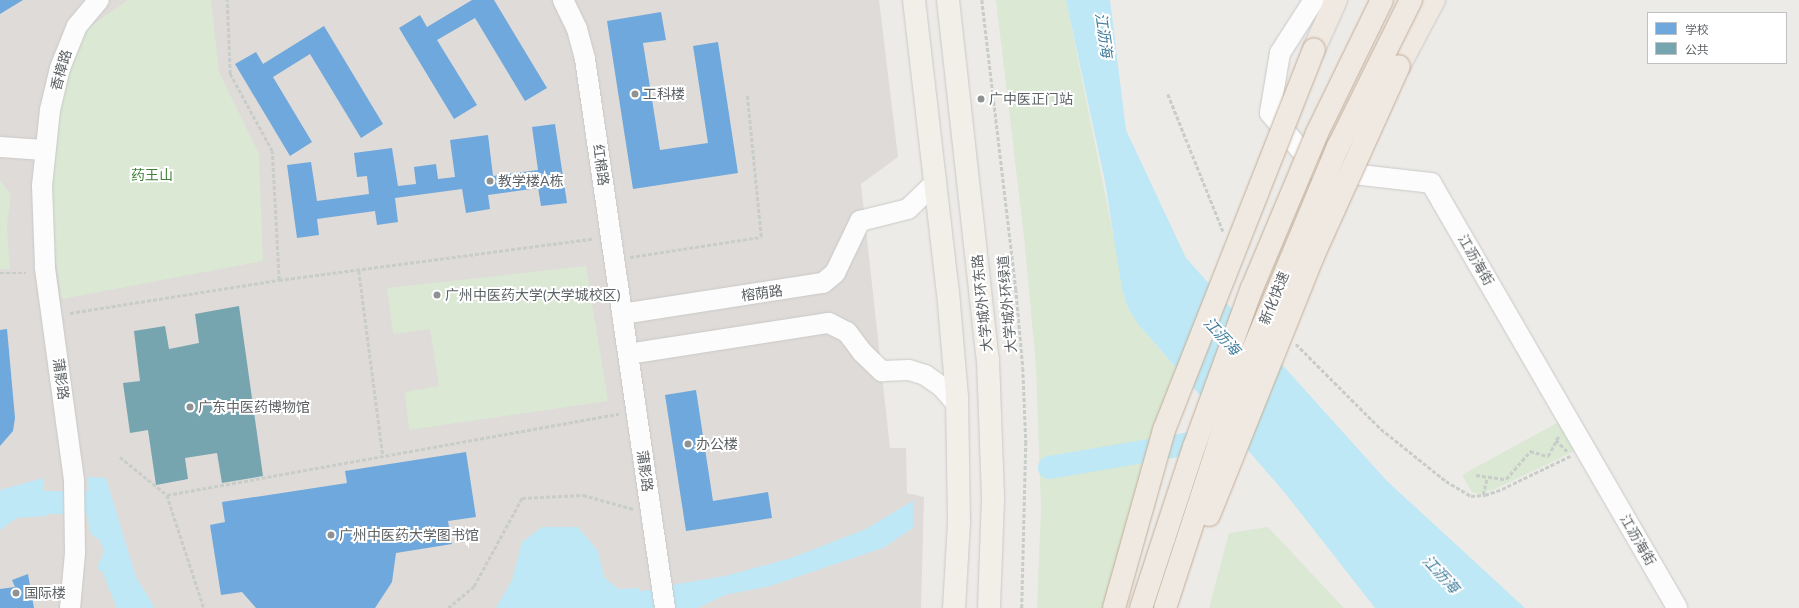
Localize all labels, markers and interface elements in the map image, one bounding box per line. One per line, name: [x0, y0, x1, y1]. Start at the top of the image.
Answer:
water label: 江沥海: [1092, 11, 1116, 59]
legend: [1647, 12, 1787, 64]
text: 学校: [1685, 22, 1709, 37]
text: 公共: [1685, 42, 1709, 57]
street label: 香樟路: [47, 47, 75, 93]
place label: 工科楼: [643, 86, 685, 102]
marker: 工科楼: [630, 89, 640, 99]
place label: 广中医正门站: [989, 91, 1073, 107]
marker: 广中医正门站: [976, 94, 986, 104]
street label: 红棉路: [590, 143, 612, 187]
park label: 药王山: [131, 167, 173, 183]
place label: 教学楼A栋: [498, 173, 563, 189]
marker: 教学楼A栋: [485, 176, 495, 186]
street label: 江沥海街: [1455, 232, 1497, 288]
street label: 大学城外环东路: [969, 253, 995, 353]
street label: 大学城外环绿道: [994, 254, 1020, 354]
street label: 新化快速: [1256, 269, 1292, 327]
street label: 榕荫路: [740, 282, 784, 304]
place label: 广州中医药大学(大学城校区): [445, 287, 620, 303]
marker: 广州中医药大学(大学城校区): [432, 290, 442, 300]
water label: 江沥海: [1200, 313, 1244, 359]
street label: 蒲影路: [50, 357, 72, 401]
place label: 广东中医药博物馆: [198, 399, 310, 415]
marker: 广东中医药博物馆: [185, 402, 195, 412]
place label: 办公楼: [696, 436, 738, 452]
marker: 办公楼: [683, 439, 693, 449]
street label: 蒲影路: [634, 449, 656, 493]
street label: 江沥海街: [1617, 512, 1659, 568]
place label: 广州中医药大学图书馆: [339, 527, 479, 543]
marker: 广州中医药大学图书馆: [326, 530, 336, 540]
water label: 江沥海: [1419, 551, 1463, 597]
place label: 国际楼: [24, 585, 66, 601]
marker: 国际楼: [11, 588, 21, 598]

